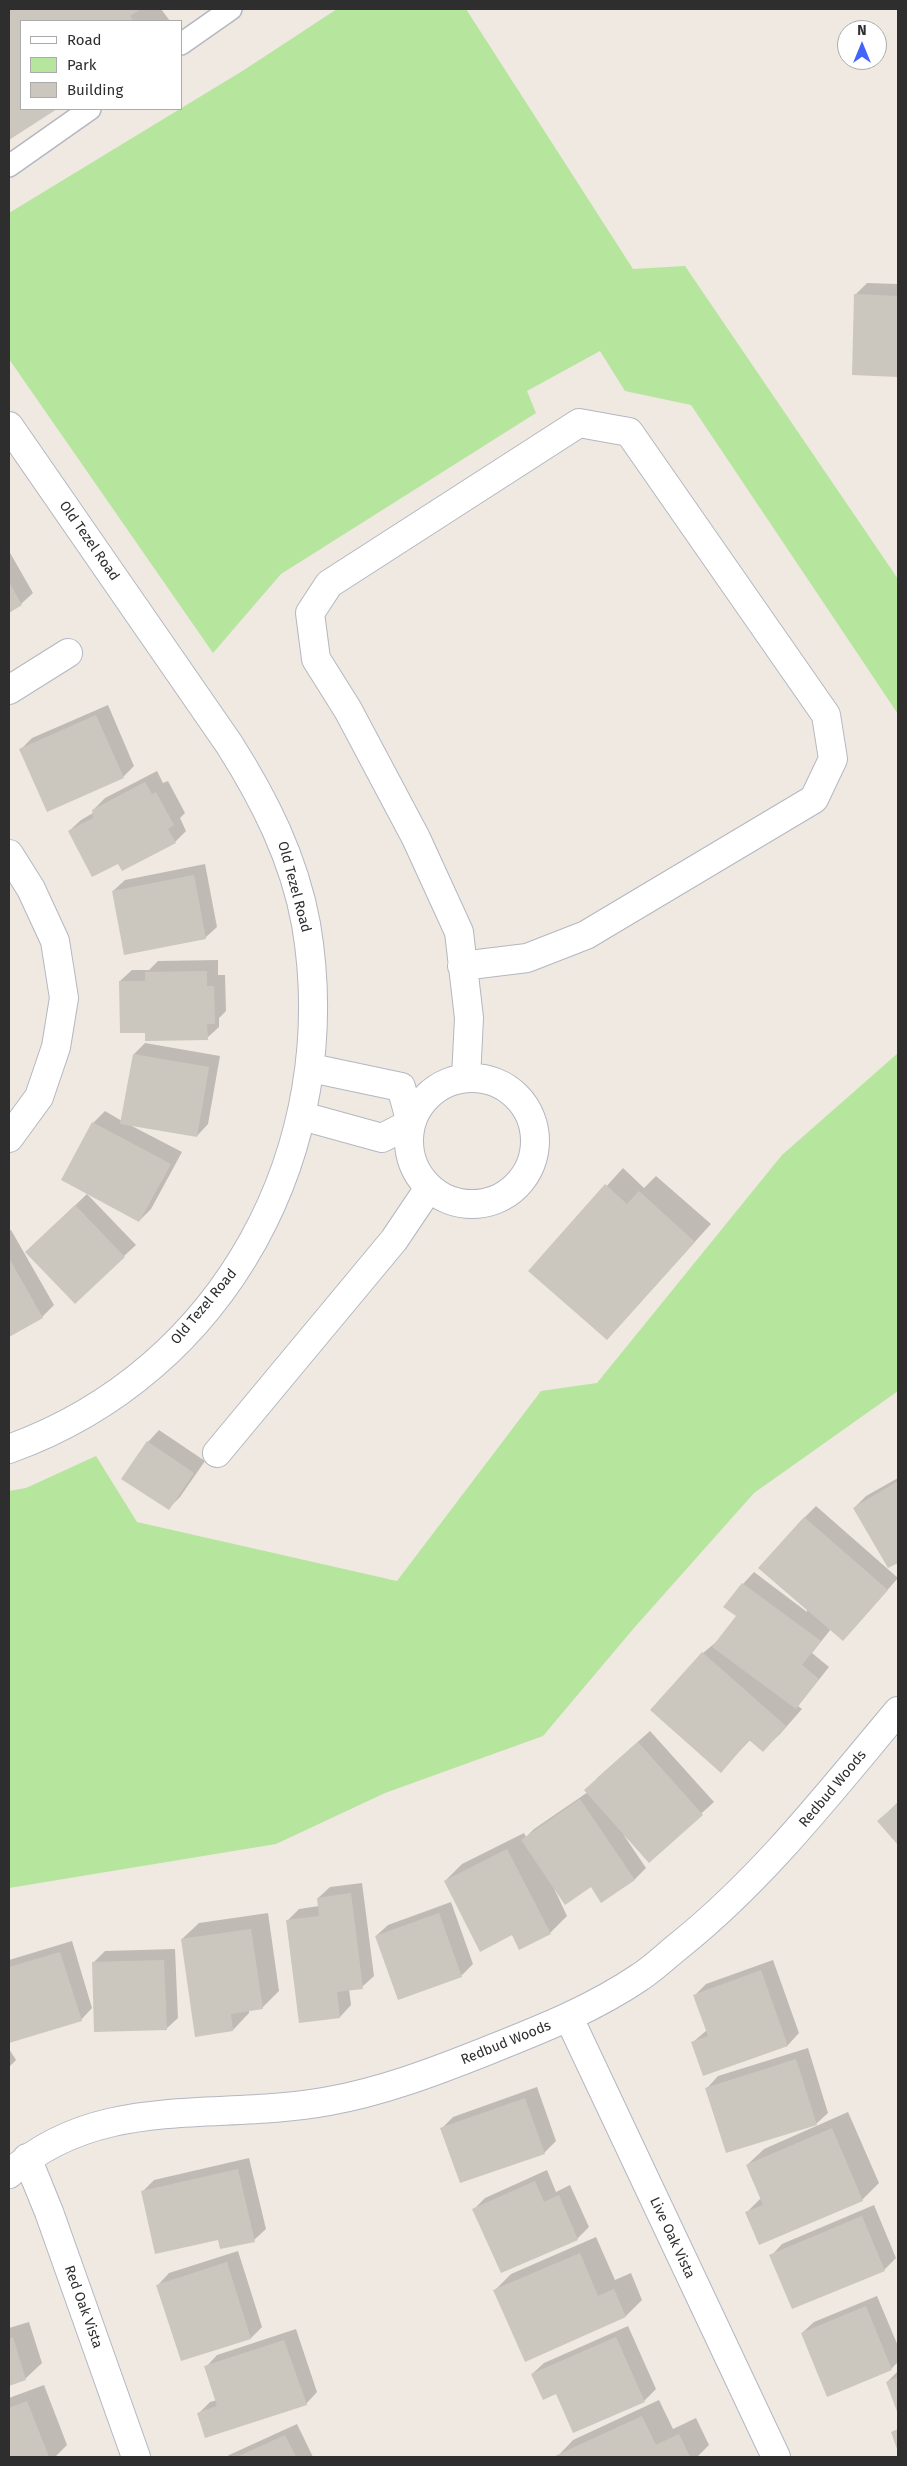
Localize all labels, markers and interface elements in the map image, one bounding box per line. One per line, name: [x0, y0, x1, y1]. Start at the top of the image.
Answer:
legend: [20, 20, 182, 110]
north arrow: [837, 20, 887, 70]
text: N: [857, 22, 867, 39]
text: Road: [67, 31, 102, 49]
text: Park: [67, 56, 97, 74]
text: Building: [67, 81, 123, 99]
street label: Old Tezel Road: [55, 498, 123, 584]
street label: Old Tezel Road: [274, 840, 314, 934]
street label: Old Tezel Road: [167, 1266, 241, 1348]
street label: Redbud Woods: [796, 1747, 870, 1831]
street label: Redbud Woods: [459, 2017, 553, 2069]
street label: Live Oak Vista: [646, 2195, 698, 2281]
street label: Red Oak Vista: [60, 2263, 106, 2351]

